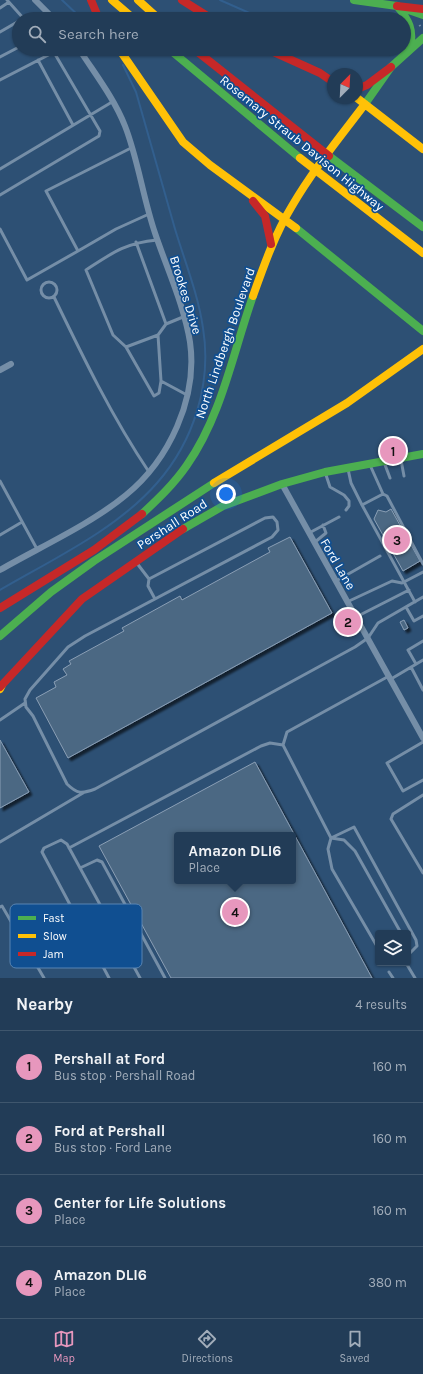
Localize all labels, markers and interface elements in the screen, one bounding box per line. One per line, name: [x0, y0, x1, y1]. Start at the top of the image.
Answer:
search box: [12, 12, 411, 56]
icon: search: [26, 23, 48, 45]
text: Search here: [58, 25, 139, 43]
north arrow: [327, 68, 363, 104]
street label: Rosemary Straub Davison Highway: [217, 72, 387, 214]
street label: Brookes Drive: [167, 254, 205, 336]
street label: North Lindbergh Boulevard: [192, 266, 258, 420]
pin: 1: [380, 436, 406, 466]
your location: [216, 484, 236, 504]
street label: Pershall Road: [134, 496, 210, 552]
pin: 3: [384, 525, 410, 555]
street label: Ford Lane: [317, 536, 359, 593]
pin: 2: [335, 607, 361, 637]
popup: [174, 832, 296, 884]
text: Amazon DLI6: [189, 842, 281, 860]
text: Place: [189, 860, 220, 875]
pin: 4: [222, 897, 248, 927]
legend: [10, 904, 142, 968]
text: Fast: [43, 912, 64, 925]
text: Slow: [43, 930, 67, 943]
map controls: [375, 930, 411, 966]
button: layers: [375, 930, 411, 966]
text: Jam: [43, 948, 64, 961]
text: Nearby: [16, 994, 73, 1014]
text: 4 results: [355, 997, 407, 1012]
text: Pershall at Ford: [54, 1050, 165, 1068]
text: 1: [27, 1059, 31, 1074]
text: 160 m: [372, 1059, 407, 1074]
text: Bus stop · Pershall Road: [54, 1068, 196, 1083]
text: Ford at Pershall: [54, 1122, 165, 1140]
text: 2: [25, 1131, 33, 1146]
text: 160 m: [372, 1131, 407, 1146]
text: Bus stop · Ford Lane: [54, 1140, 172, 1155]
text: Center for Life Solutions: [54, 1194, 226, 1212]
text: 3: [25, 1203, 33, 1218]
text: 160 m: [372, 1203, 407, 1218]
text: Place: [54, 1212, 85, 1227]
text: Amazon DLI6: [54, 1266, 147, 1284]
text: 4: [25, 1275, 33, 1290]
text: 380 m: [368, 1275, 407, 1290]
text: Place: [54, 1284, 85, 1299]
tab: Map: [53, 1328, 75, 1365]
tab: Directions: [181, 1328, 233, 1365]
tab: Saved: [339, 1328, 370, 1365]

